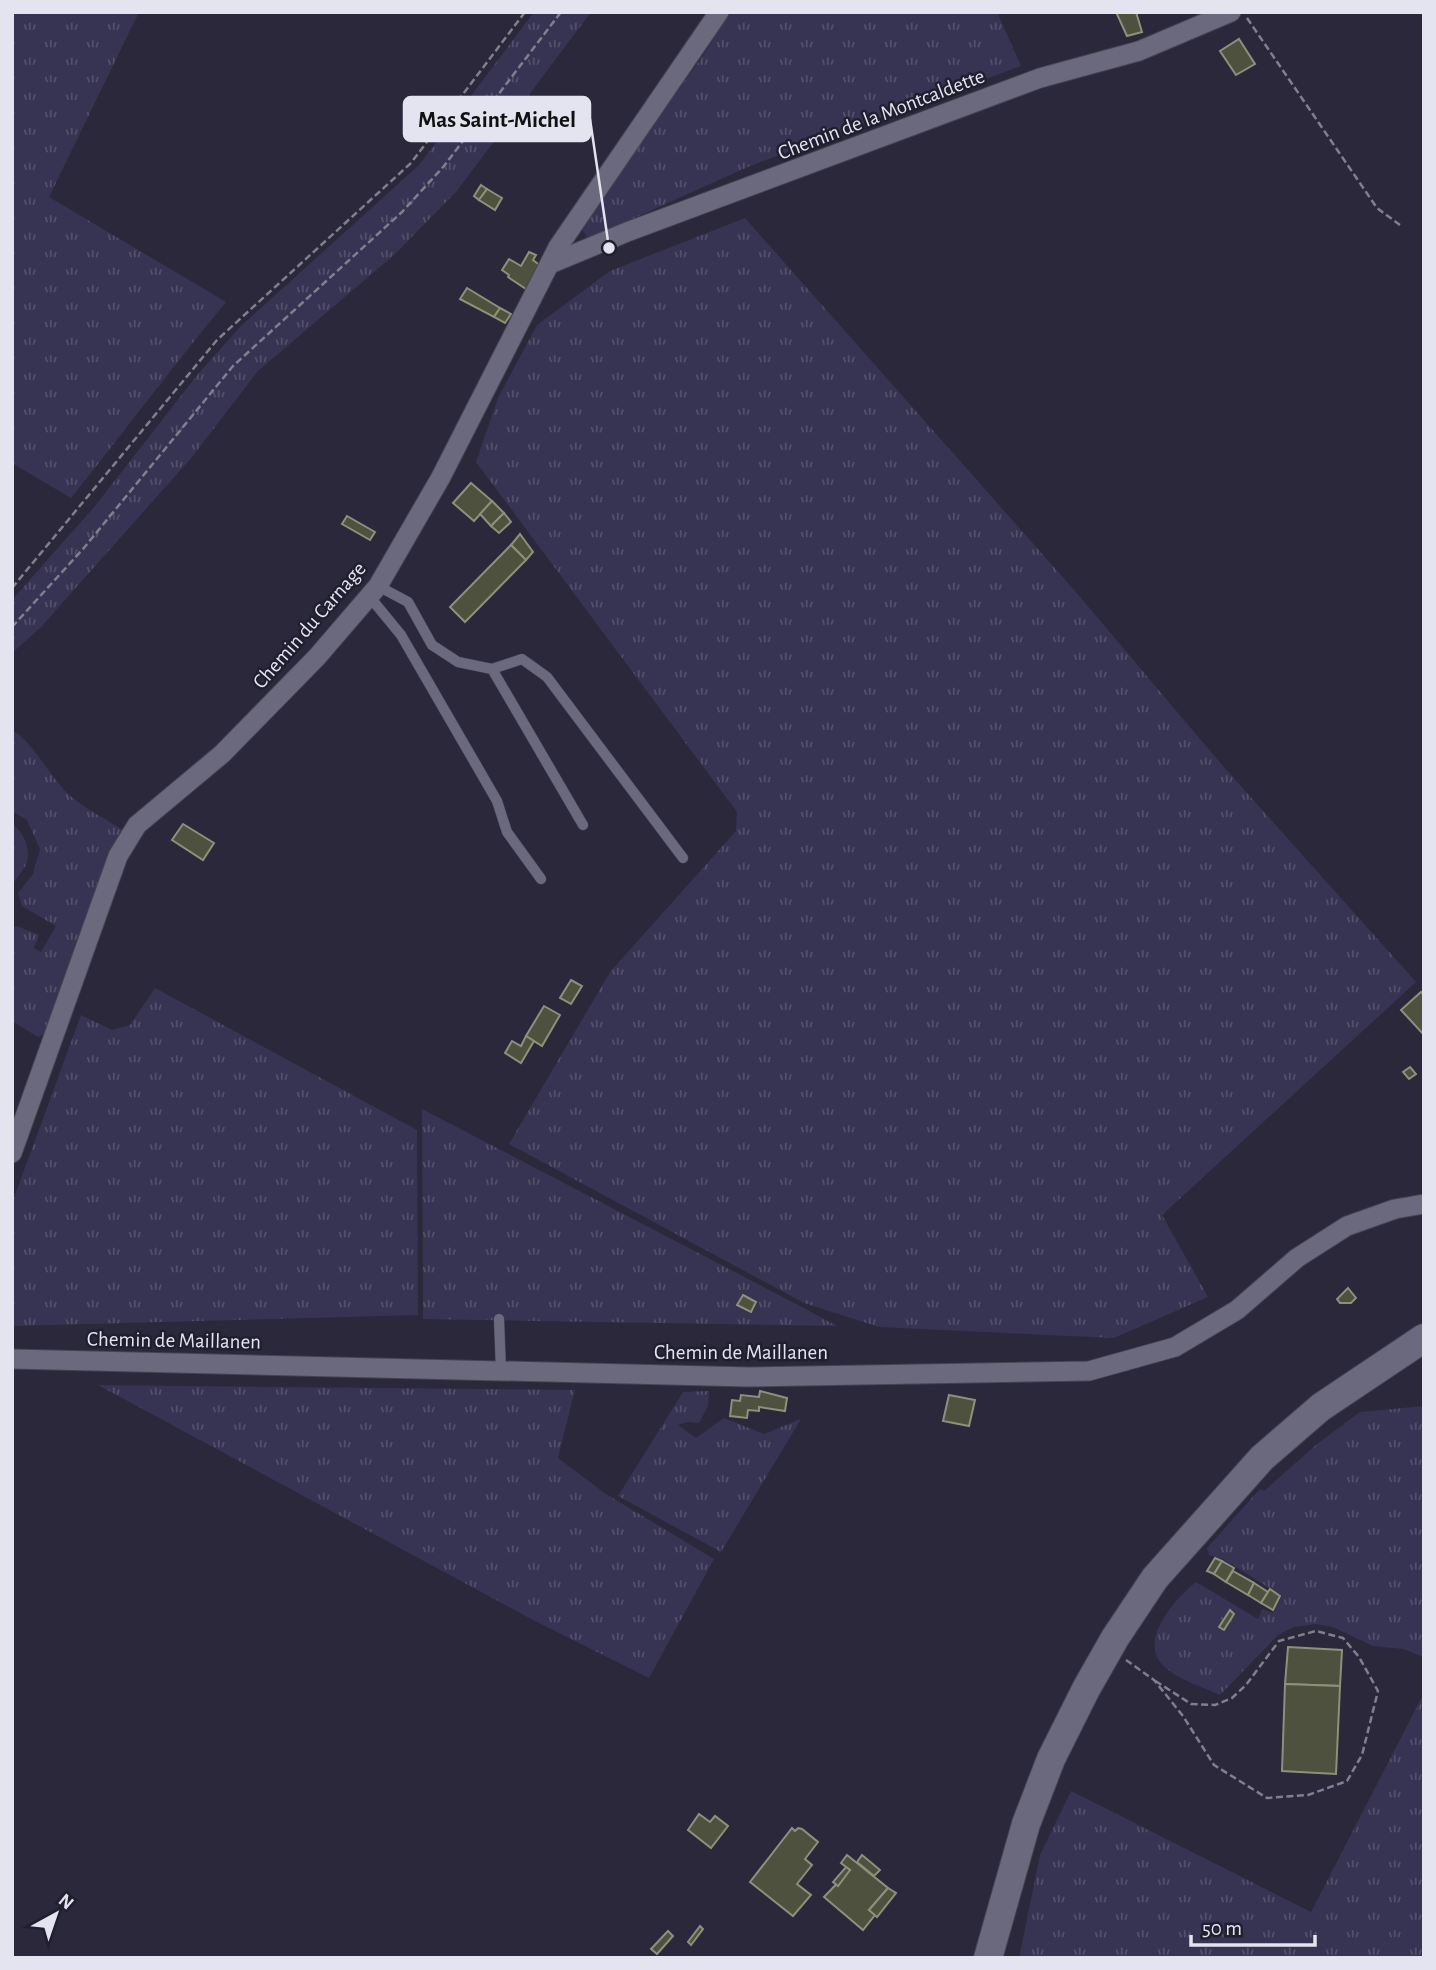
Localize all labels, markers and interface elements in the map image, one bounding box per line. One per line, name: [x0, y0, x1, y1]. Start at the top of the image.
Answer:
street label: Chemin de la Montcaldette: [775, 65, 987, 164]
callout: Mas Saint-Michel: [404, 97, 590, 141]
text: Mas Saint-Michel: [418, 109, 576, 132]
street label: Chemin du Carnage: [249, 558, 370, 693]
street label: Chemin de Maillanen: [87, 1328, 261, 1353]
street label: Chemin de Maillanen: [654, 1342, 828, 1363]
north arrow: [21, 1879, 91, 1949]
text: N: [55, 1891, 77, 1914]
scale bar: [1191, 1904, 1315, 1948]
text: 50 m: [1202, 1918, 1242, 1939]

